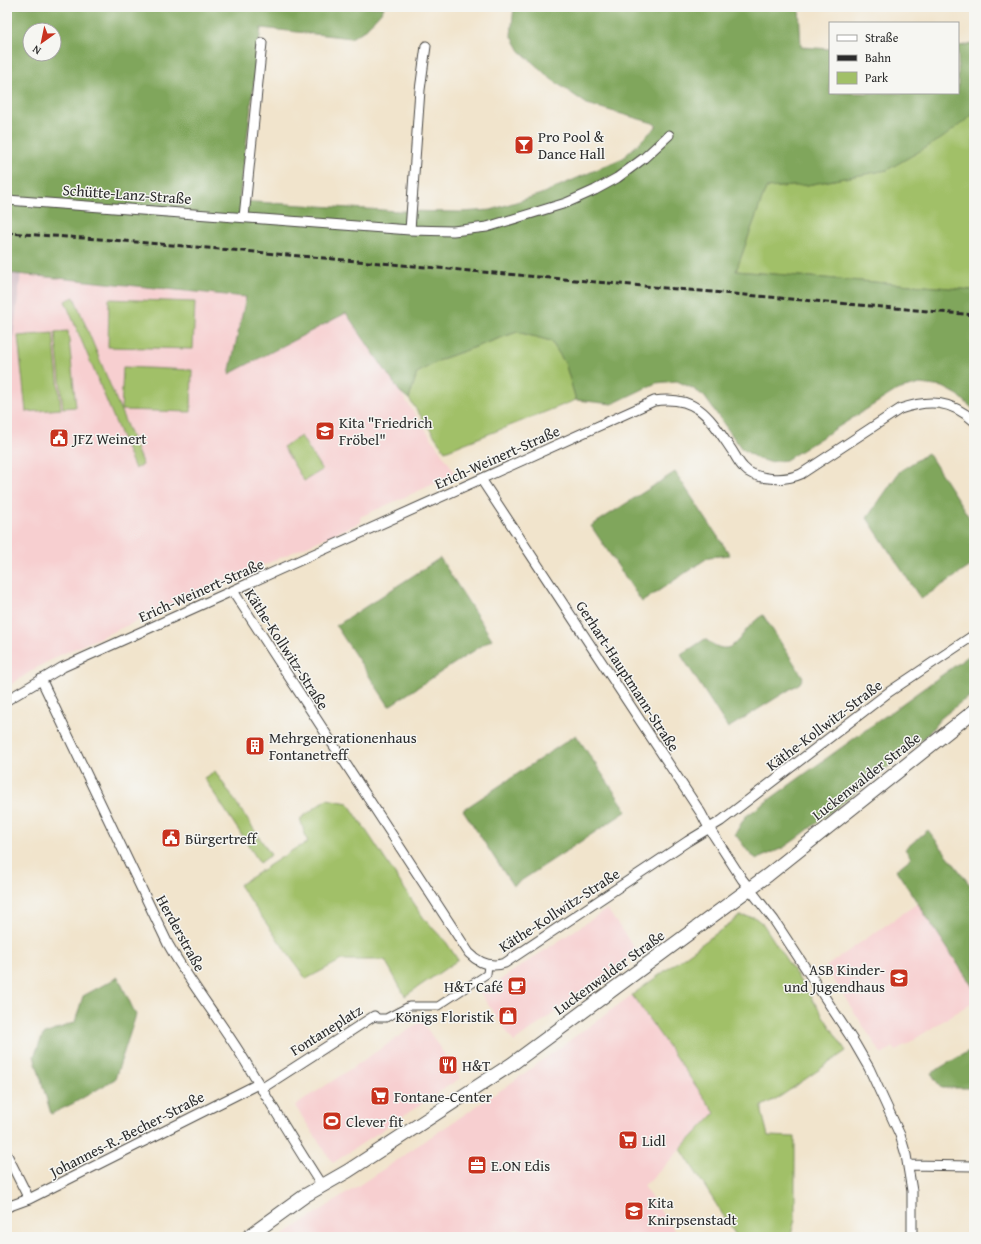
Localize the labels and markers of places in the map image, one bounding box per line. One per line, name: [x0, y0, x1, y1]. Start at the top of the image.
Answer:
place label: Pro Pool & Dance Hall: [538, 126, 605, 164]
bar icon: Pro Pool & Dance Hall: [513, 134, 535, 156]
place label: Kita "Friedrich Fröbel": [339, 412, 433, 450]
school or university icon: Kita "Friedrich Fröbel": [314, 420, 336, 442]
public building icon: JFZ Weinert: [48, 427, 70, 449]
place label: JFZ Weinert: [71, 428, 147, 449]
place label: Mehrgenerationenhaus Fontanetreff: [269, 727, 417, 765]
building icon: Mehrgenerationenhaus Fontanetreff: [244, 735, 266, 757]
public building icon: Bürgertreff: [160, 827, 182, 849]
place label: Bürgertreff: [185, 828, 258, 849]
place label: ASB Kinder- und Jugendhaus: [784, 959, 885, 997]
school or university icon: ASB Kinder- und Jugendhaus: [888, 967, 910, 989]
cafe icon: H&T Café: [506, 975, 528, 997]
place label: H&T Café: [444, 976, 503, 997]
shop icon: Königs Floristik: [497, 1005, 519, 1027]
place label: Königs Floristik: [395, 1006, 494, 1027]
restaurant icon: H&T: [437, 1054, 459, 1076]
place label: H&T: [462, 1055, 491, 1076]
supermarket icon: Fontane-Center: [369, 1085, 391, 1107]
place label: Fontane-Center: [394, 1086, 492, 1107]
sports icon: Clever fit: [321, 1110, 343, 1132]
place label: Clever fit: [346, 1111, 404, 1132]
supermarket icon: Lidl: [617, 1129, 639, 1151]
place label: Lidl: [642, 1130, 666, 1151]
office icon: E.ON Edis: [466, 1154, 488, 1176]
place label: E.ON Edis: [491, 1155, 550, 1176]
place label: Kita Knirpsenstadt: [648, 1192, 738, 1230]
school or university icon: Kita Knirpsenstadt: [623, 1200, 645, 1222]

